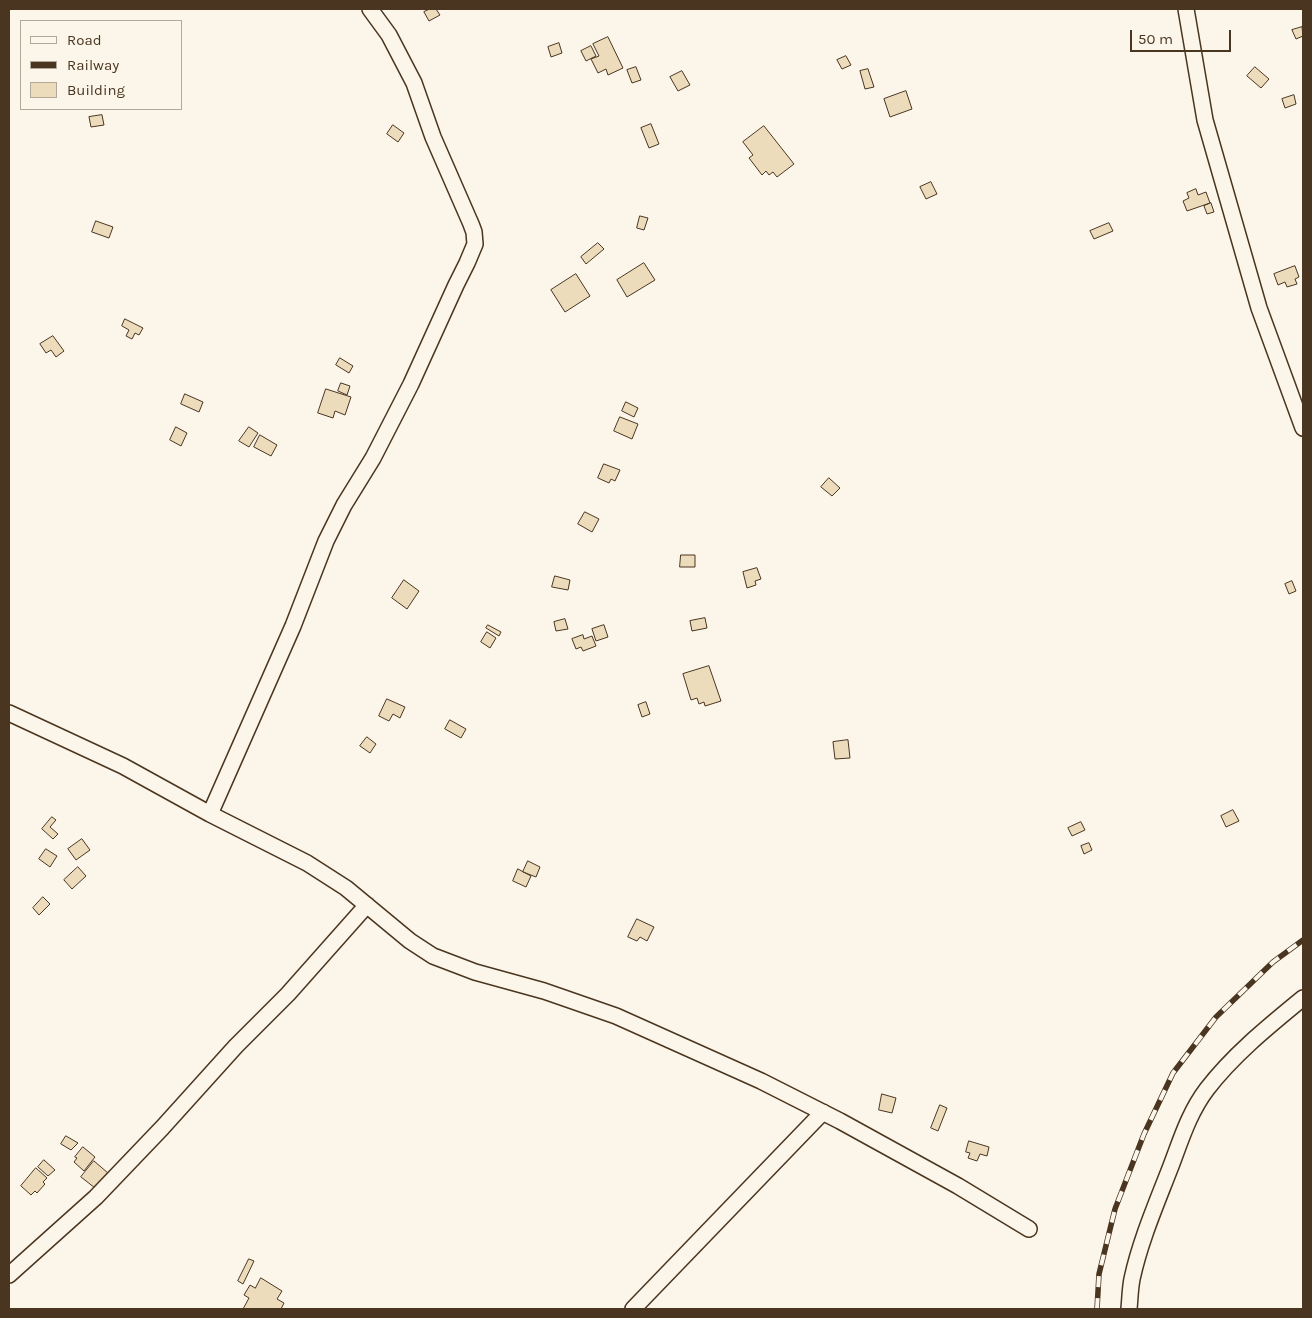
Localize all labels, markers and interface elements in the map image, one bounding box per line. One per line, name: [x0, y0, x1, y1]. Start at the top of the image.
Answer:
legend: [20, 20, 182, 110]
scale bar: [1132, 20, 1233, 52]
text: 50 m: [1138, 30, 1173, 48]
text: Road: [67, 31, 102, 49]
text: Railway: [67, 56, 119, 74]
text: Building: [67, 81, 125, 99]

